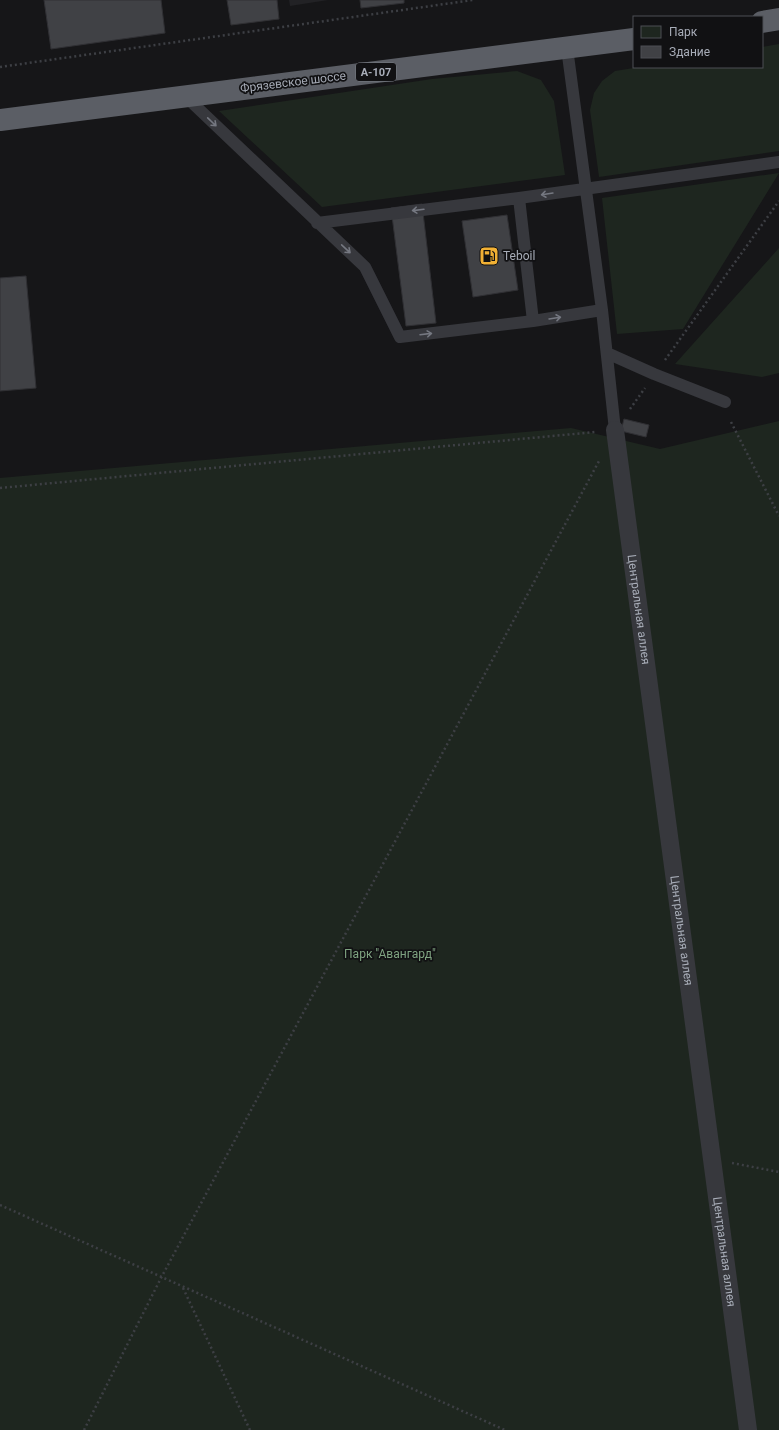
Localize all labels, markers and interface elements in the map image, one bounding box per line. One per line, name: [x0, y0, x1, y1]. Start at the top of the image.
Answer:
legend: [633, 16, 763, 68]
text: Парк: [669, 25, 698, 39]
text: Здание: [669, 45, 710, 59]
road number: А-107: [356, 63, 396, 81]
street label: Фрязевское шоссе: [239, 69, 347, 95]
one-way arrow: [207, 118, 217, 127]
one-way arrow: [540, 190, 553, 198]
one-way arrow: [412, 206, 425, 214]
one-way arrow: [341, 244, 351, 254]
fuel station icon: Teboil: [478, 245, 500, 267]
place label: Teboil: [503, 249, 535, 263]
one-way arrow: [548, 314, 561, 322]
one-way arrow: [419, 330, 432, 338]
street label: Центральная аллея: [625, 553, 653, 665]
street label: Центральная аллея: [667, 875, 696, 987]
park label: Парк "Авангард": [344, 947, 436, 961]
street label: Центральная аллея: [710, 1196, 739, 1308]

